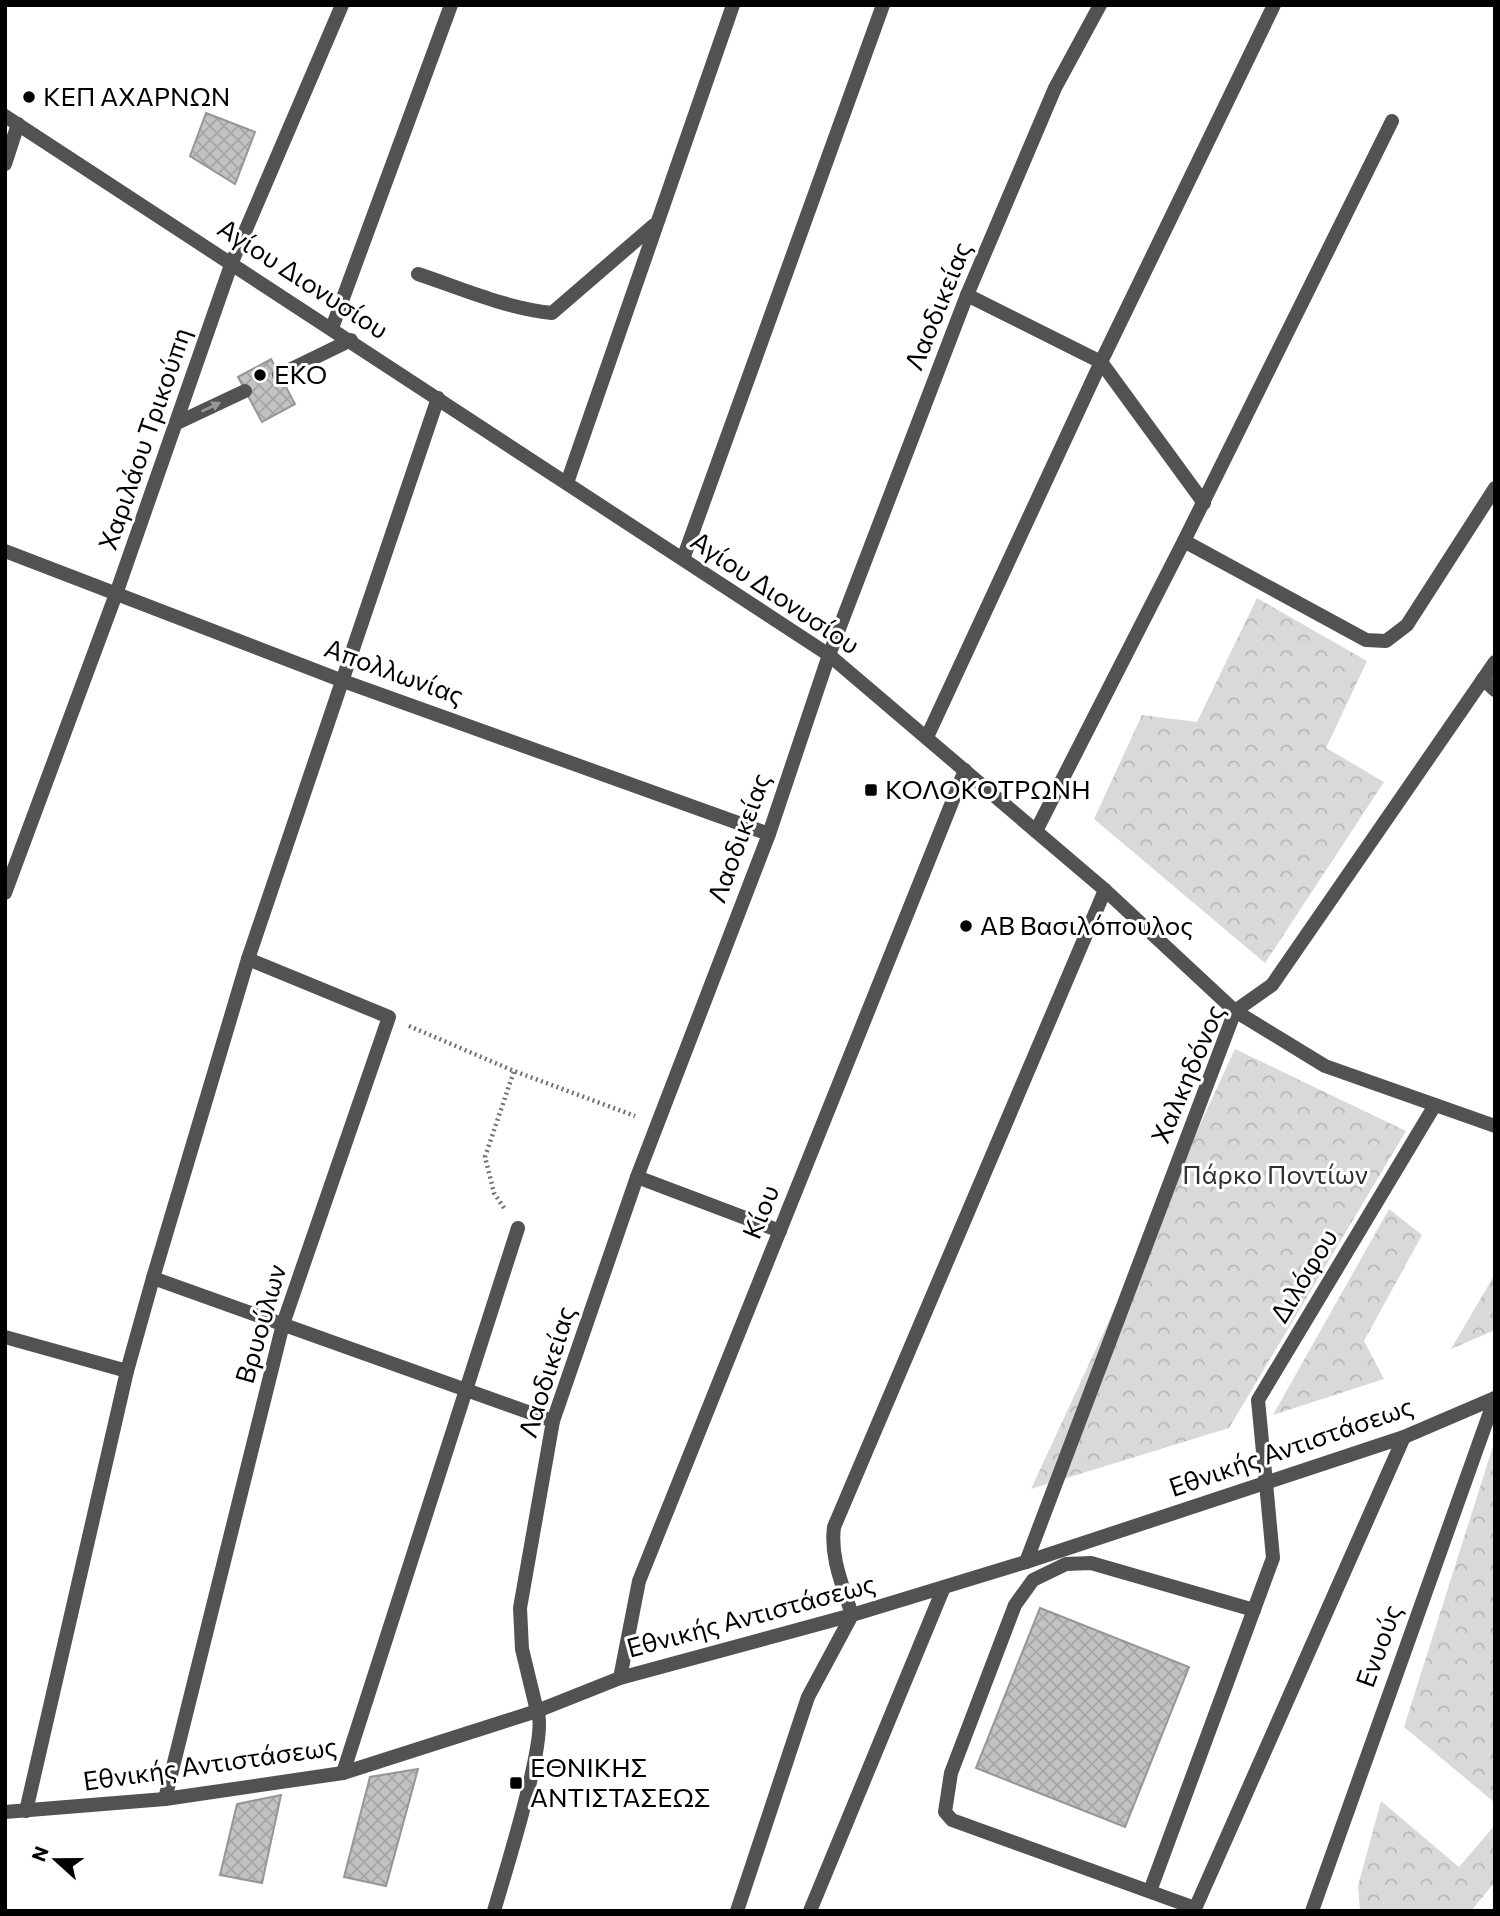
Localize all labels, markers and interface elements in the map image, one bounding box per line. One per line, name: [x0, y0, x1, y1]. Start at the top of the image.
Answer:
place label: ΚΕΠ ΑΧΑΡΝΩΝ: [43, 80, 230, 111]
marker: ΚΕΠ ΑΧΑΡΝΩΝ: [21, 89, 37, 105]
street label: Αγίου Διονυσίου: [213, 211, 395, 344]
street label: Λαοδικείας: [897, 237, 976, 374]
street label: Χαριλάου Τρικούπη: [91, 323, 196, 554]
place label: EKO: [274, 358, 327, 389]
marker: EKO: [252, 367, 268, 383]
one-way arrow: [201, 401, 221, 413]
street label: Αγίου Διονυσίου: [686, 524, 866, 660]
street label: Απολλωνίας: [321, 631, 468, 710]
street label: Λαοδικείας: [700, 768, 775, 907]
place label: ΚΟΛΟΚΟΤΡΩΝΗ: [885, 773, 1091, 804]
marker: ΚΟΛΟΚΟΤΡΩΝΗ: [863, 782, 879, 798]
place label: ΑΒ Βασιλόπουλος: [980, 909, 1193, 940]
marker: ΑΒ Βασιλόπουλος: [958, 918, 974, 934]
street label: Χαλκηδόνος: [1144, 999, 1230, 1147]
park label: Πάρκο Ποντίων: [1182, 1158, 1368, 1189]
street label: Κίου: [735, 1180, 784, 1243]
street label: Διλόφου: [1263, 1223, 1343, 1328]
street label: Βρυούλων: [228, 1260, 291, 1387]
street label: Λαοδικείας: [511, 1302, 580, 1441]
street label: Εθνικής Αντιστάσεως: [1164, 1389, 1417, 1502]
street label: Εθνικής Αντιστάσεως: [623, 1566, 878, 1663]
street label: Ενυούς: [1348, 1600, 1407, 1691]
street label: Εθνικής Αντιστάσεως: [81, 1729, 339, 1796]
place label: ΕΘΝΙΚΗΣ ΑΝΤΙΣΤΑΣΕΩΣ: [530, 1751, 711, 1812]
marker: ΕΘΝΙΚΗΣ ΑΝΤΙΣΤΑΣΕΩΣ: [508, 1775, 524, 1791]
north arrow: [21, 1825, 91, 1895]
text: N: [26, 1843, 53, 1865]

